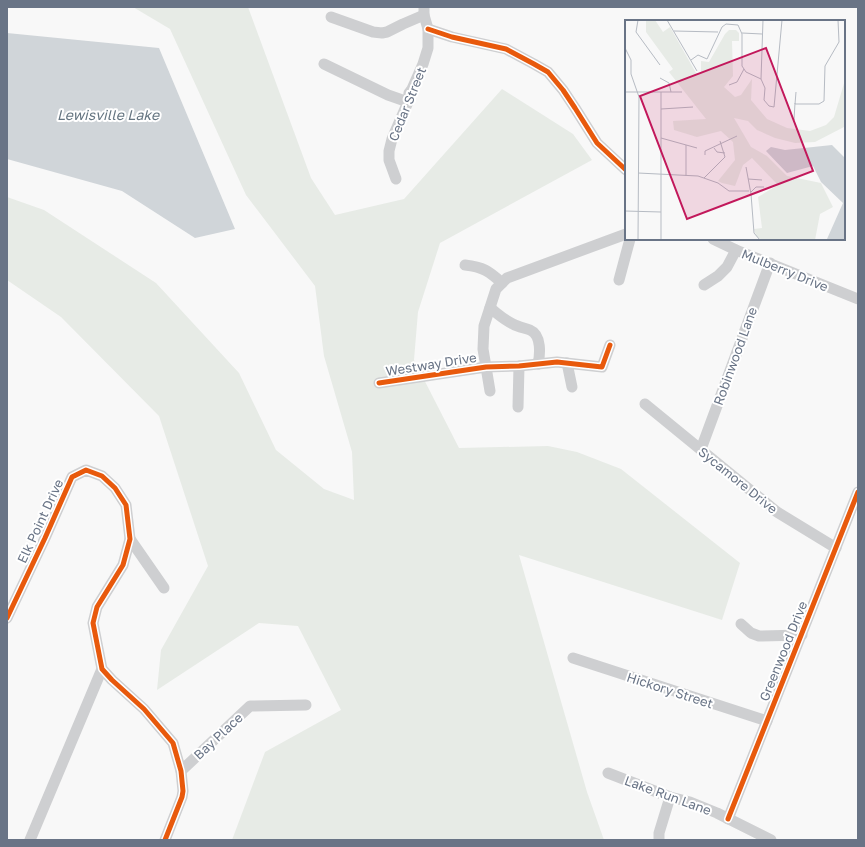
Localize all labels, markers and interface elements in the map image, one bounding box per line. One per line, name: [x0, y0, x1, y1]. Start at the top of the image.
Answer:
inset map: [625, 20, 845, 240]
street label: Cedar Street: [385, 65, 429, 143]
water label: Lewisville Lake: [57, 106, 160, 123]
street label: Mulberry Drive: [739, 245, 831, 295]
street label: Robinwood Lane: [710, 305, 760, 407]
street label: Westway Drive: [384, 349, 478, 379]
street label: Sycamore Drive: [695, 443, 781, 517]
street label: Elk Point Drive: [14, 476, 66, 566]
street label: Greenwood Drive: [756, 599, 810, 703]
street label: Hickory Street: [625, 669, 715, 711]
street label: Bay Place: [190, 709, 246, 763]
street label: Lake Run Lane: [623, 772, 713, 818]

